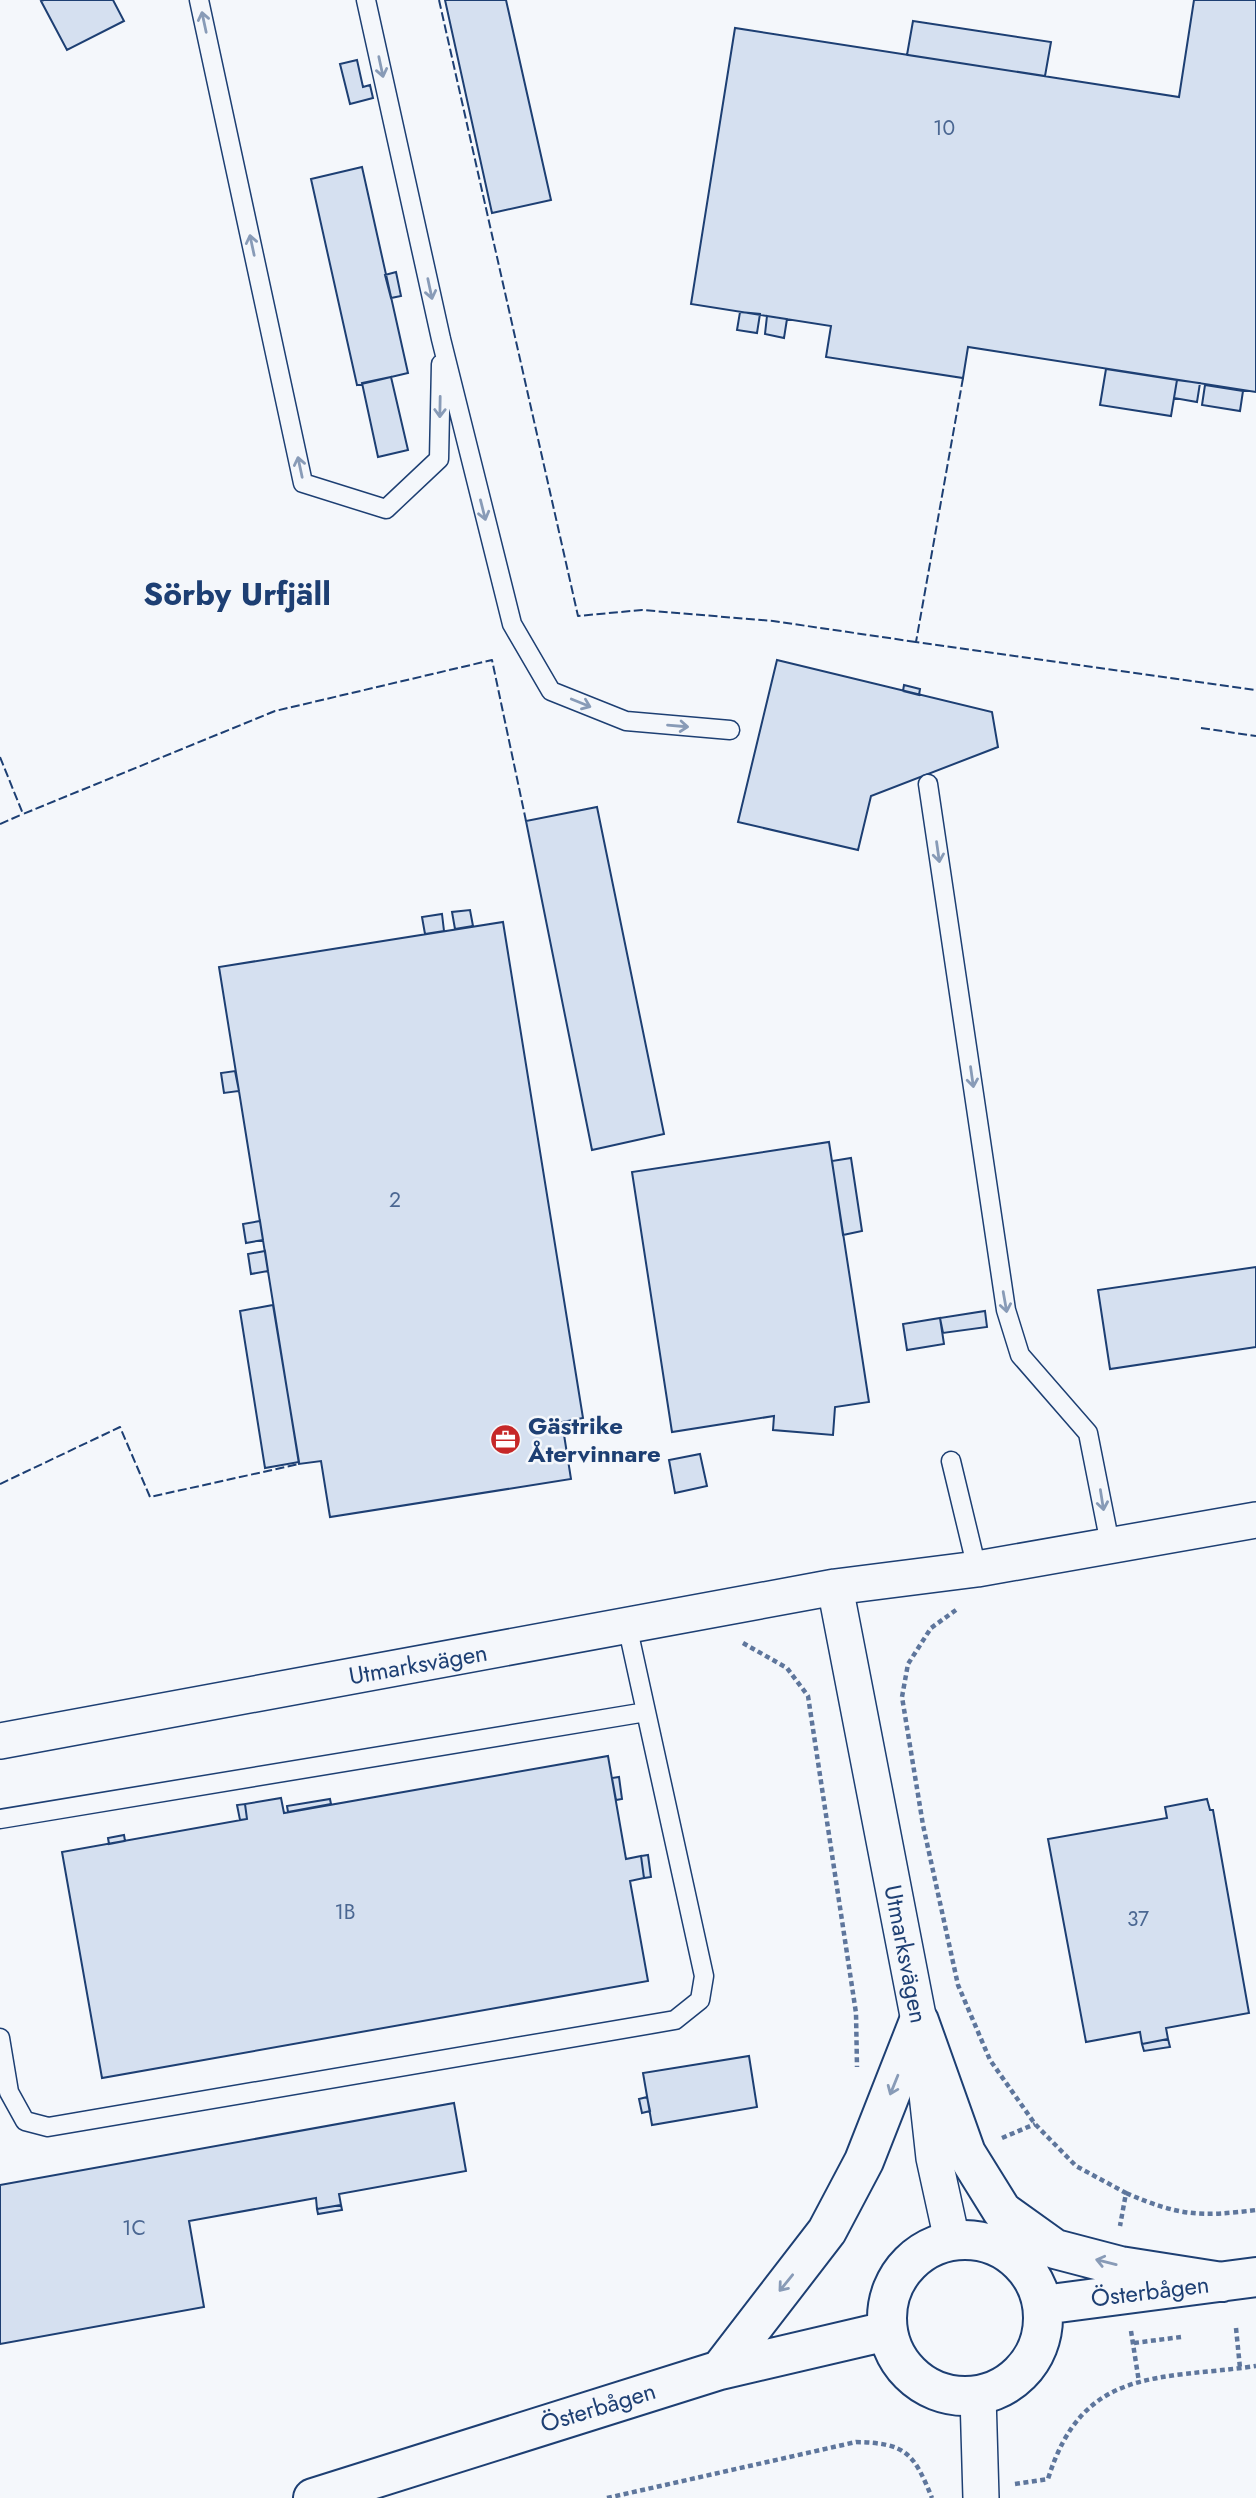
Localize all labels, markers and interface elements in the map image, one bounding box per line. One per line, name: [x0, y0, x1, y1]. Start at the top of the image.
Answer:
one-way arrow: [196, 11, 210, 34]
one-way arrow: [375, 55, 388, 78]
house number: 10: [933, 113, 955, 143]
one-way arrow: [244, 234, 258, 257]
one-way arrow: [424, 277, 437, 300]
one-way arrow: [433, 396, 447, 419]
one-way arrow: [293, 456, 306, 479]
one-way arrow: [477, 498, 490, 521]
district label: Sörby Urfjäll: [143, 571, 331, 617]
one-way arrow: [570, 698, 591, 711]
one-way arrow: [666, 720, 689, 733]
one-way arrow: [932, 840, 945, 863]
one-way arrow: [965, 1065, 978, 1088]
house number: 2: [389, 1185, 401, 1215]
one-way arrow: [999, 1290, 1012, 1313]
place label: Gästrike Återvinnare: [527, 1408, 661, 1471]
office icon: Gästrike Återvinnare: [488, 1422, 522, 1456]
one-way arrow: [1096, 1488, 1109, 1511]
street label: Utmarksvägen: [346, 1635, 490, 1693]
street label: Utmarksvägen: [875, 1882, 937, 2026]
house number: 1B: [334, 1897, 356, 1927]
house number: 37: [1127, 1904, 1149, 1934]
one-way arrow: [887, 2073, 900, 2095]
house number: 1C: [122, 2213, 146, 2243]
one-way arrow: [1095, 2255, 1118, 2268]
street label: Österbågen: [1089, 2266, 1211, 2316]
one-way arrow: [778, 2273, 793, 2291]
street label: Österbågen: [536, 2373, 660, 2441]

